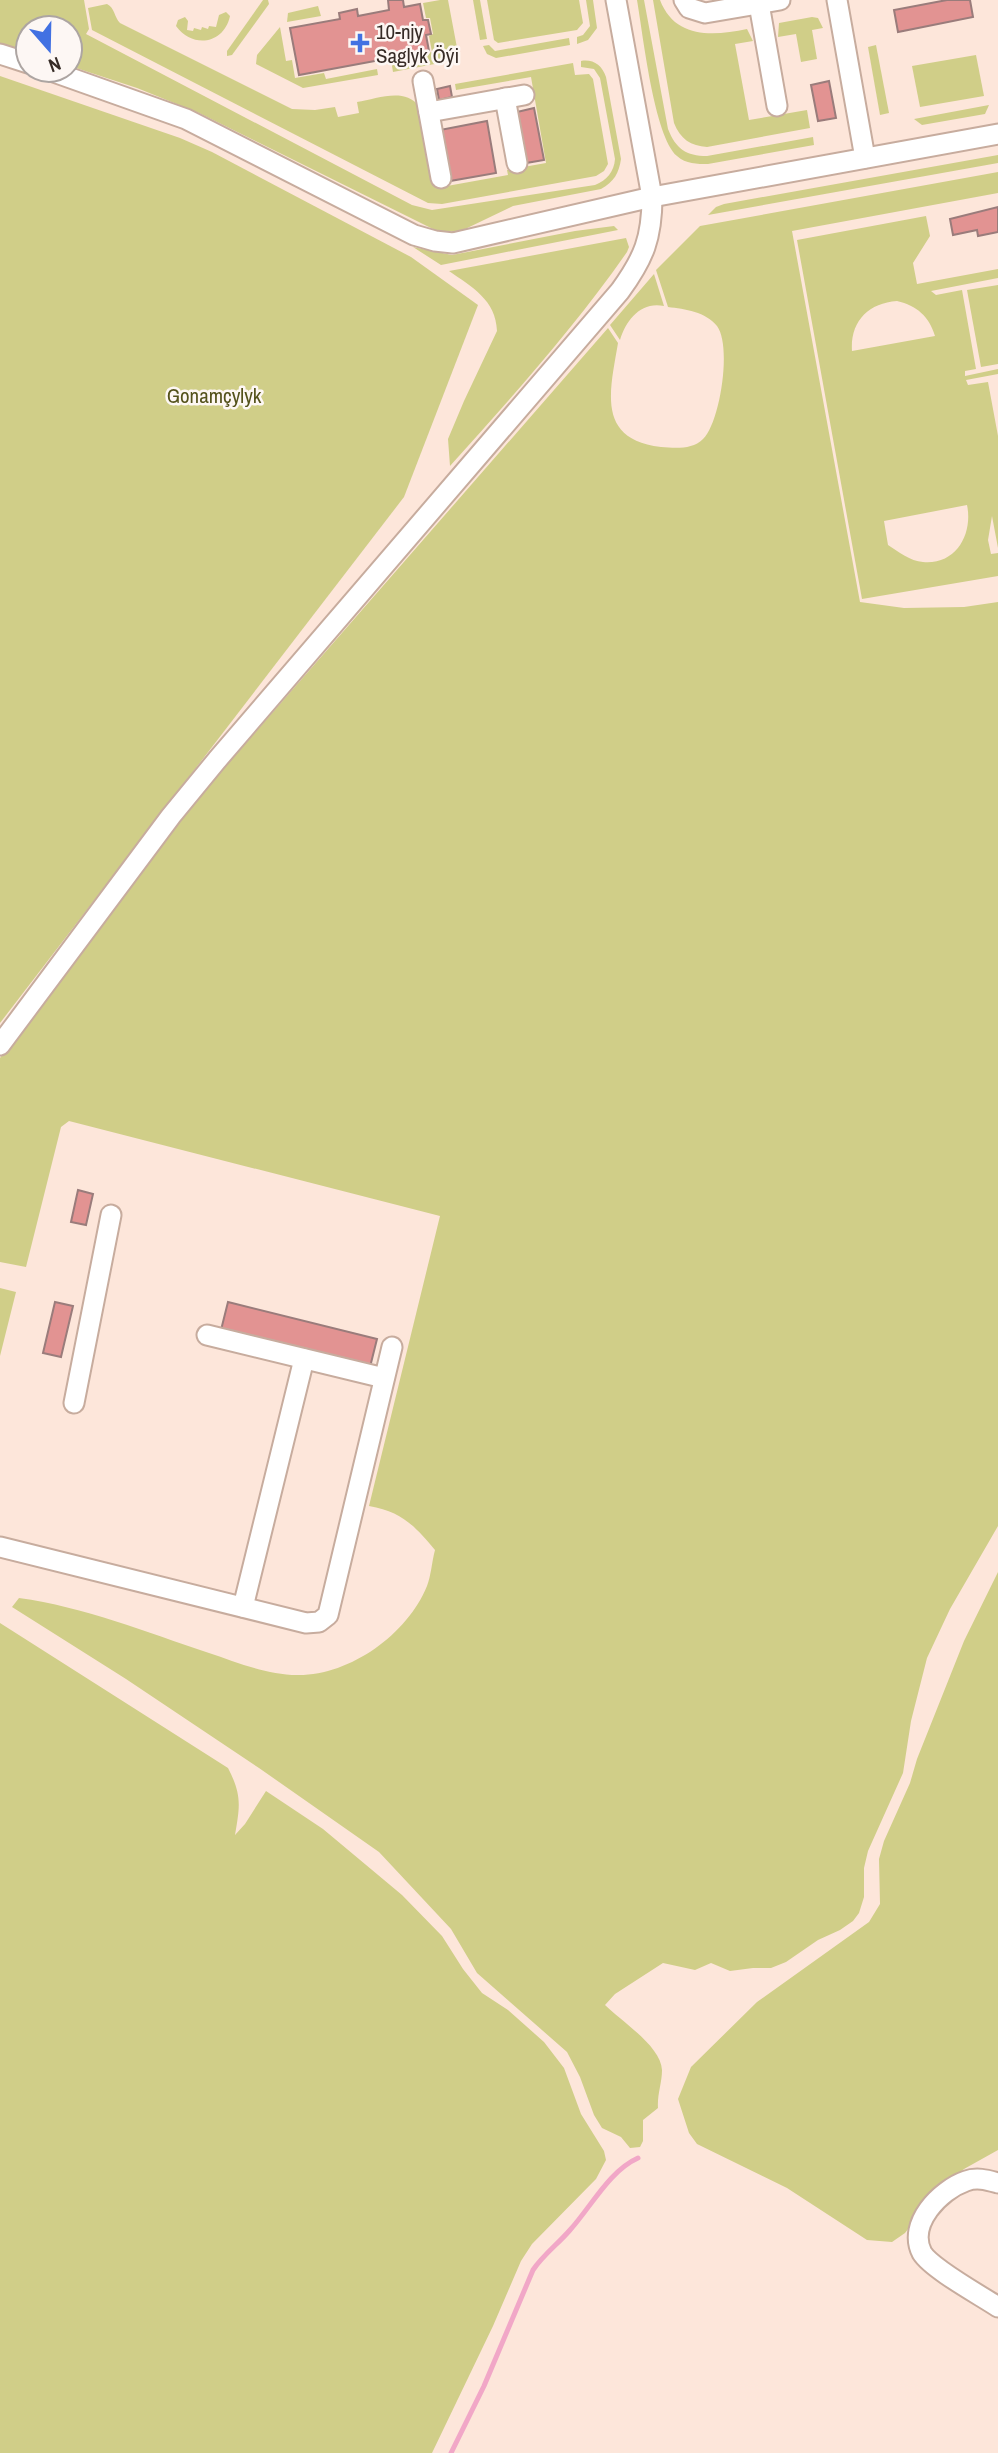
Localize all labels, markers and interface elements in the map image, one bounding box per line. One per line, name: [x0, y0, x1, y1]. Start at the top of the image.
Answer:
north arrow: [14, 14, 84, 84]
place label: 10-njy Saglyk Öýi: [376, 17, 459, 70]
marker: 10-njy Saglyk Öýi: [350, 33, 370, 53]
text: N: [45, 51, 65, 79]
park label: Gonamçylyk: [167, 381, 262, 410]

